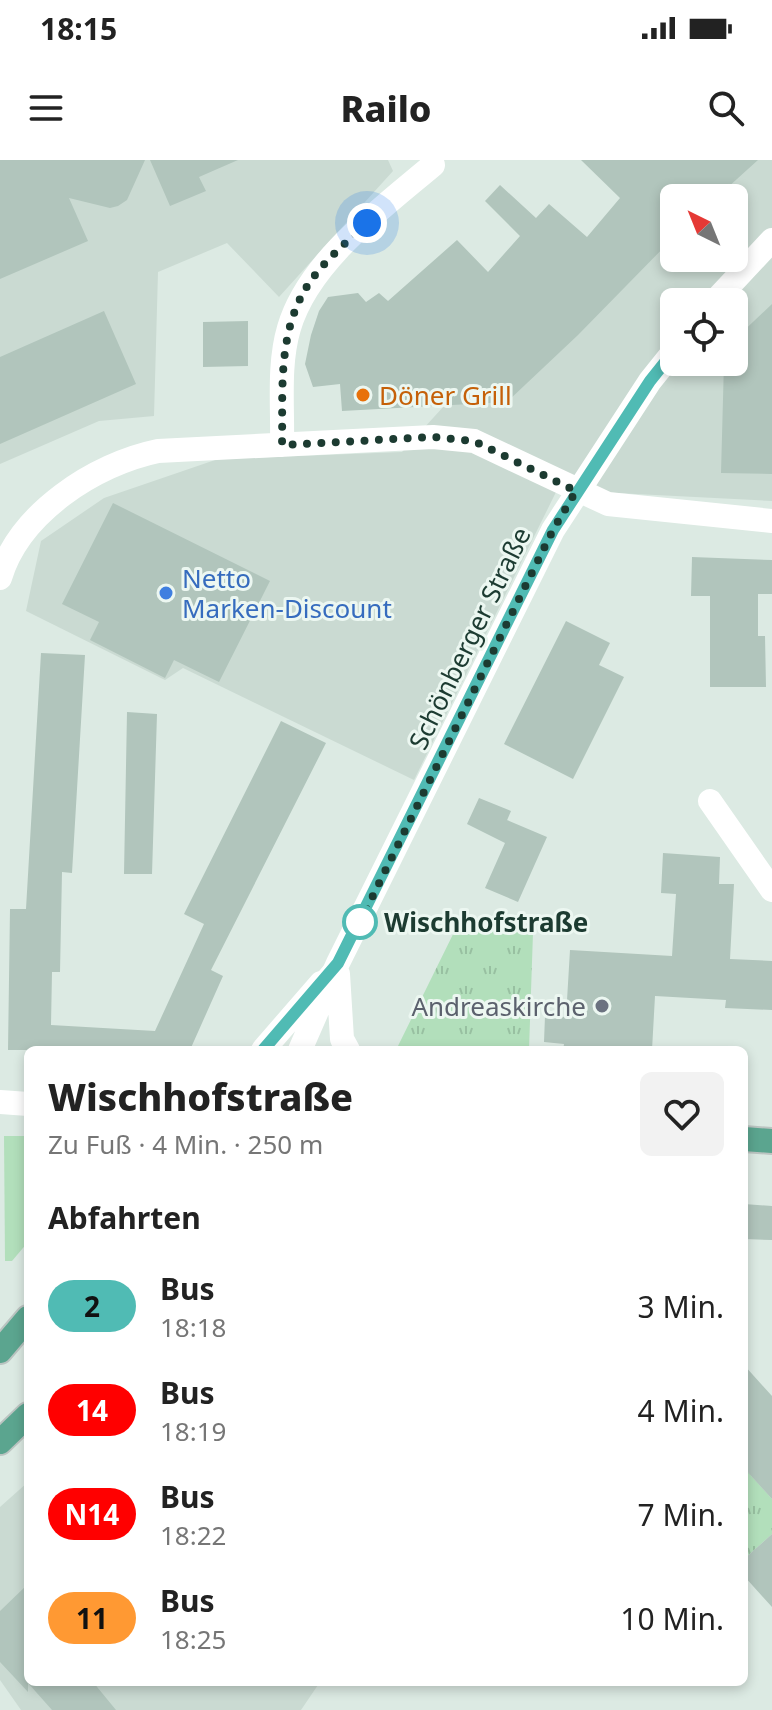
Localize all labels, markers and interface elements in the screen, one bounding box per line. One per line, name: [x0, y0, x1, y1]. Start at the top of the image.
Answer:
text: 18:15: [40, 8, 117, 49]
text: Railo: [341, 84, 431, 133]
icon: menu: [24, 86, 68, 130]
icon: search: [704, 86, 748, 130]
north arrow: [660, 184, 748, 272]
map controls: [660, 184, 748, 376]
your location: [347, 203, 387, 243]
button: locate: [660, 288, 748, 376]
place label: Döner Grill: [379, 377, 512, 413]
marker: Döner Grill: [354, 386, 372, 404]
street label: Schönberger Straße: [399, 521, 539, 755]
place label: Netto Marken-Discount: [182, 560, 392, 626]
marker: Netto Marken-Discount: [157, 584, 175, 602]
place label: Wischhofstraße: [384, 904, 588, 940]
marker: Wischhofstraße: [343, 905, 377, 939]
place label: Andreaskirche: [411, 988, 586, 1024]
marker: Andreaskirche: [593, 997, 611, 1015]
text: Wischhofstraße: [48, 1070, 353, 1122]
button: heart: [640, 1072, 724, 1156]
text: Zu Fuß · 4 Min. · 250 m: [48, 1126, 323, 1162]
text: Abfahrten: [48, 1197, 201, 1238]
text: Bus: [160, 1268, 215, 1309]
text: 3 Min.: [638, 1286, 724, 1327]
text: 2: [84, 1287, 100, 1325]
text: 18:18: [160, 1309, 226, 1345]
text: Bus: [160, 1372, 215, 1413]
text: 4 Min.: [638, 1390, 724, 1431]
text: 14: [76, 1391, 108, 1429]
text: 18:19: [160, 1413, 226, 1449]
text: Bus: [160, 1476, 215, 1517]
text: 7 Min.: [638, 1494, 724, 1535]
text: N14: [65, 1495, 119, 1533]
text: 18:22: [160, 1517, 226, 1553]
text: Bus: [160, 1580, 215, 1621]
text: 10 Min.: [620, 1598, 724, 1639]
text: 11: [76, 1599, 108, 1637]
text: 18:25: [160, 1621, 226, 1657]

